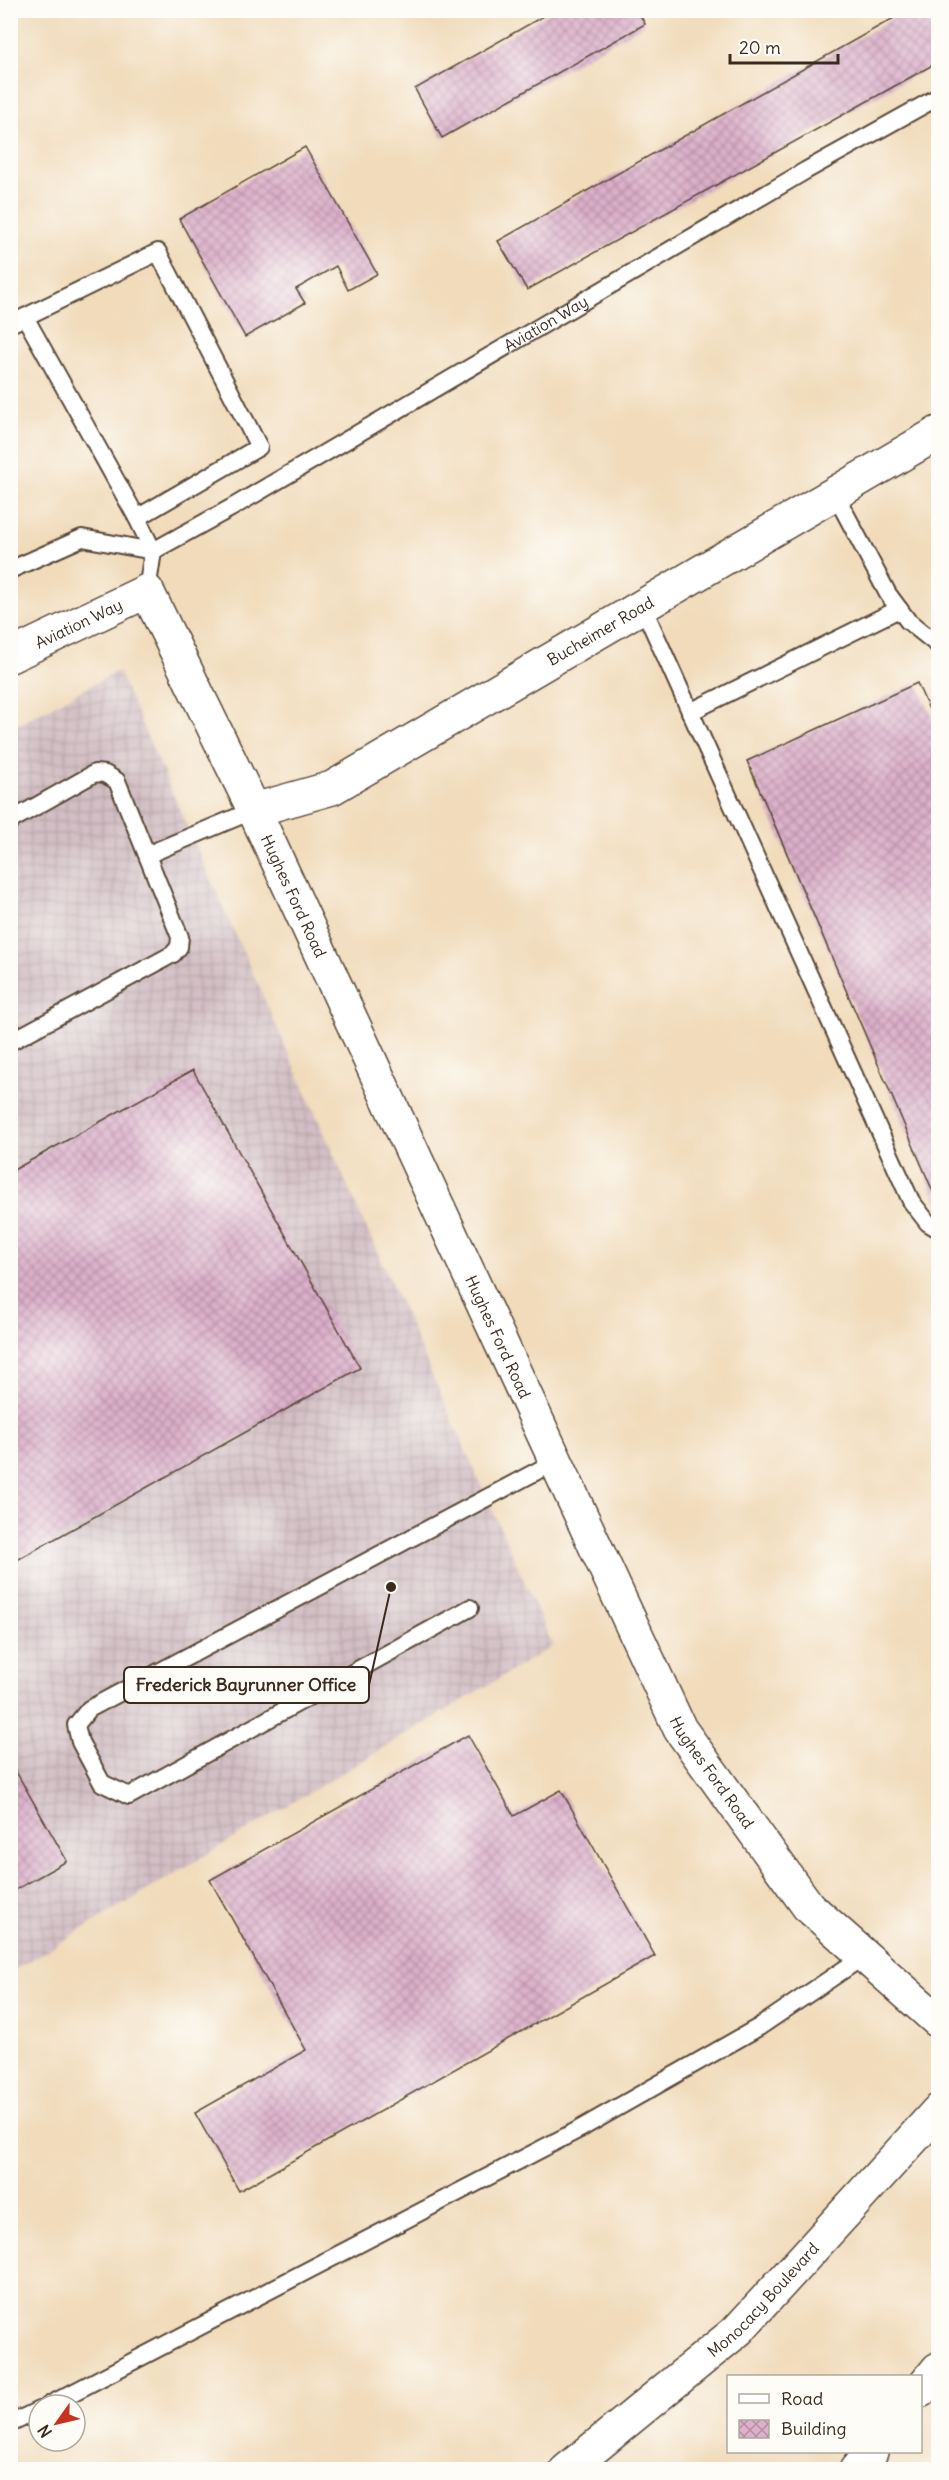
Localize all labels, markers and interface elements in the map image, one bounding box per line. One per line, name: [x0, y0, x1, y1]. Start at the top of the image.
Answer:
scale bar: [730, 27, 838, 65]
text: 20 m: [739, 36, 781, 59]
street label: Aviation Way: [500, 291, 591, 356]
street label: Bucheimer Road: [544, 592, 657, 670]
street label: Aviation Way: [32, 594, 125, 653]
street label: Hughes Ford Road: [257, 831, 331, 960]
street label: Hughes Ford Road: [461, 1272, 535, 1401]
callout: Frederick Bayrunner Office: [124, 1667, 369, 1703]
text: Frederick Bayrunner Office: [136, 1673, 357, 1696]
street label: Hughes Ford Road: [665, 1713, 759, 1832]
street label: Monocacy Boulevard: [703, 2238, 823, 2361]
legend: [727, 2375, 922, 2453]
text: Road: [781, 2387, 824, 2410]
north arrow: [27, 2393, 87, 2453]
text: Building: [781, 2417, 846, 2440]
text: N: [33, 2421, 56, 2442]

